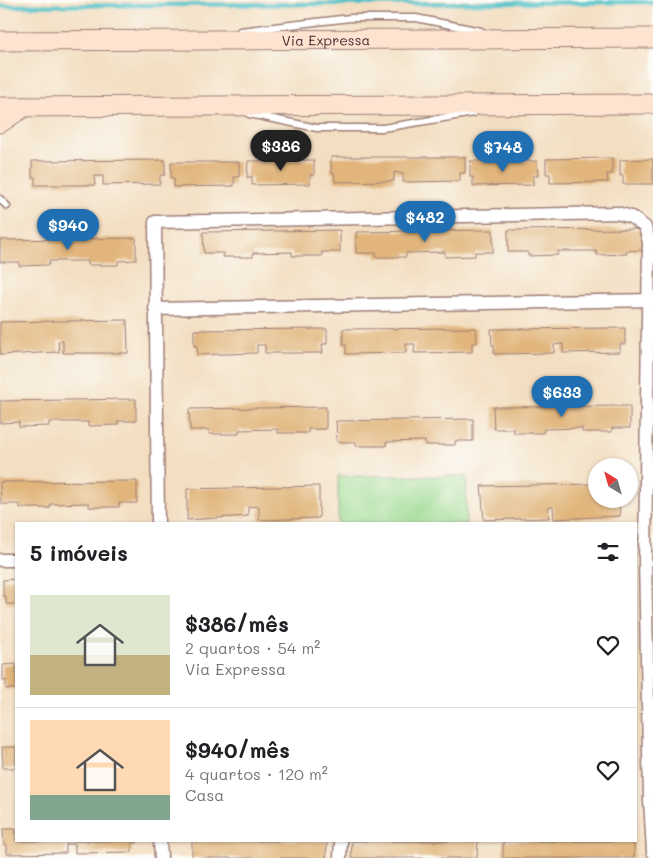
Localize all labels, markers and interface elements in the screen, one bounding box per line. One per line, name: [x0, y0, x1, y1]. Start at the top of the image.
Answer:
street label: Via Expressa: [282, 30, 370, 49]
pin: $386: [251, 130, 311, 172]
pin: $748: [473, 130, 533, 173]
text: $386: [261, 135, 301, 156]
text: $748: [484, 136, 522, 157]
pin: $482: [395, 200, 455, 243]
text: $482: [406, 206, 444, 227]
pin: $940: [38, 208, 98, 251]
text: $940: [48, 214, 88, 235]
pin: $633: [532, 376, 592, 418]
text: $633: [543, 381, 581, 402]
north arrow: [588, 458, 638, 508]
map controls: [588, 458, 638, 508]
icon: filters: [594, 538, 622, 566]
text: 5 imóveis: [30, 539, 128, 566]
text: $386/mês: [185, 610, 289, 637]
icon: home: [70, 615, 130, 675]
icon: heart: [594, 631, 622, 659]
text: 2 quartos · 54 m²: [185, 637, 320, 658]
text: Via Expressa: [185, 658, 286, 679]
text: $940/mês: [185, 736, 290, 763]
icon: home: [70, 740, 130, 800]
icon: heart: [594, 756, 622, 784]
text: 4 quartos · 120 m²: [185, 763, 328, 784]
text: Casa: [185, 784, 224, 805]

